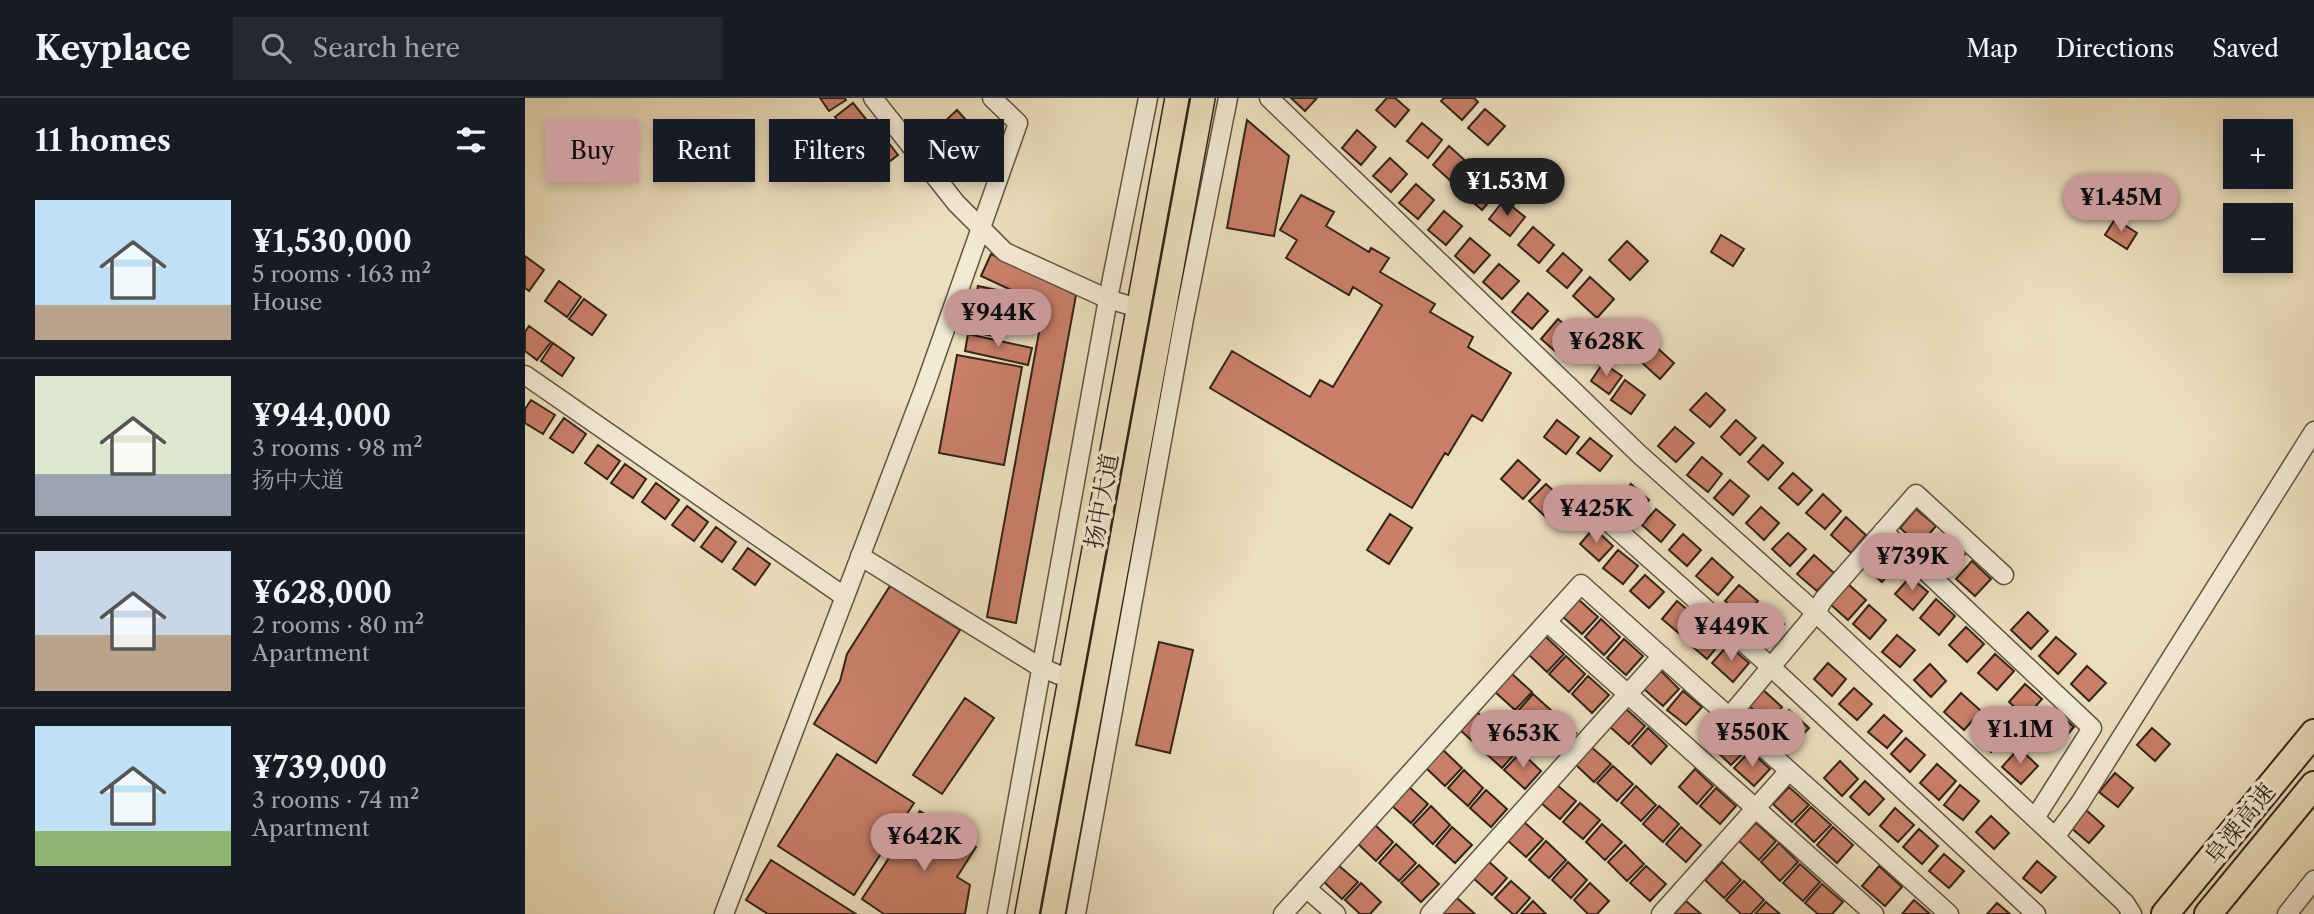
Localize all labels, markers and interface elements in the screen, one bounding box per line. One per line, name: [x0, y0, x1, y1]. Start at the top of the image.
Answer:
search box: [233, 17, 723, 80]
text: Keyplace: [35, 28, 191, 69]
icon: search: [257, 29, 295, 67]
text: Search here: [313, 32, 460, 64]
text: Map: [1966, 34, 2018, 63]
text: Directions: [2056, 34, 2174, 63]
text: Saved: [2212, 34, 2279, 63]
chip: Buy: [546, 119, 639, 182]
chip: Rent: [653, 119, 755, 182]
chip: Filters: [769, 119, 890, 182]
chip: New: [904, 119, 1004, 182]
map controls: [2223, 119, 2293, 273]
button: +: [2223, 119, 2293, 189]
icon: filters: [452, 121, 490, 159]
text: 11 homes: [35, 122, 171, 159]
pin: ¥1.53M: [1450, 158, 1564, 218]
text: ¥1.53M: [1466, 167, 1548, 195]
pin: ¥1.45M: [2064, 174, 2178, 234]
text: ¥1.45M: [2079, 183, 2163, 211]
button: −: [2223, 203, 2293, 273]
text: ¥1,530,000: [252, 223, 412, 260]
icon: home: [91, 228, 175, 312]
text: 5 rooms · 163 m²: [252, 260, 431, 288]
text: House: [252, 288, 322, 316]
pin: ¥944K: [949, 289, 1047, 349]
text: ¥944K: [960, 298, 1036, 326]
pin: ¥628K: [1557, 318, 1655, 378]
text: ¥628K: [1568, 327, 1644, 355]
text: ¥944,000: [252, 397, 391, 434]
icon: home: [91, 404, 175, 488]
text: 3 rooms · 98 m²: [252, 434, 423, 462]
street label: 扬中大道: [1079, 451, 1124, 551]
text: 扬中大道: [252, 466, 344, 494]
pin: ¥425K: [1547, 486, 1645, 545]
text: ¥425K: [1559, 494, 1633, 522]
pin: ¥739K: [1863, 533, 1961, 593]
text: ¥739K: [1876, 542, 1948, 570]
text: ¥628,000: [252, 574, 392, 611]
icon: home: [91, 579, 175, 663]
pin: ¥449K: [1682, 603, 1780, 663]
text: 2 rooms · 80 m²: [252, 611, 424, 639]
text: ¥449K: [1693, 612, 1769, 640]
text: Apartment: [252, 639, 370, 667]
pin: ¥1.1M: [1971, 706, 2069, 766]
pin: ¥653K: [1474, 710, 1572, 770]
pin: ¥550K: [1703, 710, 1801, 769]
text: ¥1.1M: [1986, 715, 2054, 743]
text: ¥550K: [1715, 718, 1789, 746]
text: ¥653K: [1486, 719, 1560, 747]
text: ¥739,000: [252, 749, 387, 786]
icon: home: [91, 754, 175, 838]
street label: 阜溧高速: [2198, 777, 2281, 870]
text: 3 rooms · 74 m²: [252, 786, 419, 814]
text: Apartment: [252, 814, 370, 842]
pin: ¥642K: [875, 814, 973, 873]
text: ¥642K: [886, 822, 962, 850]

